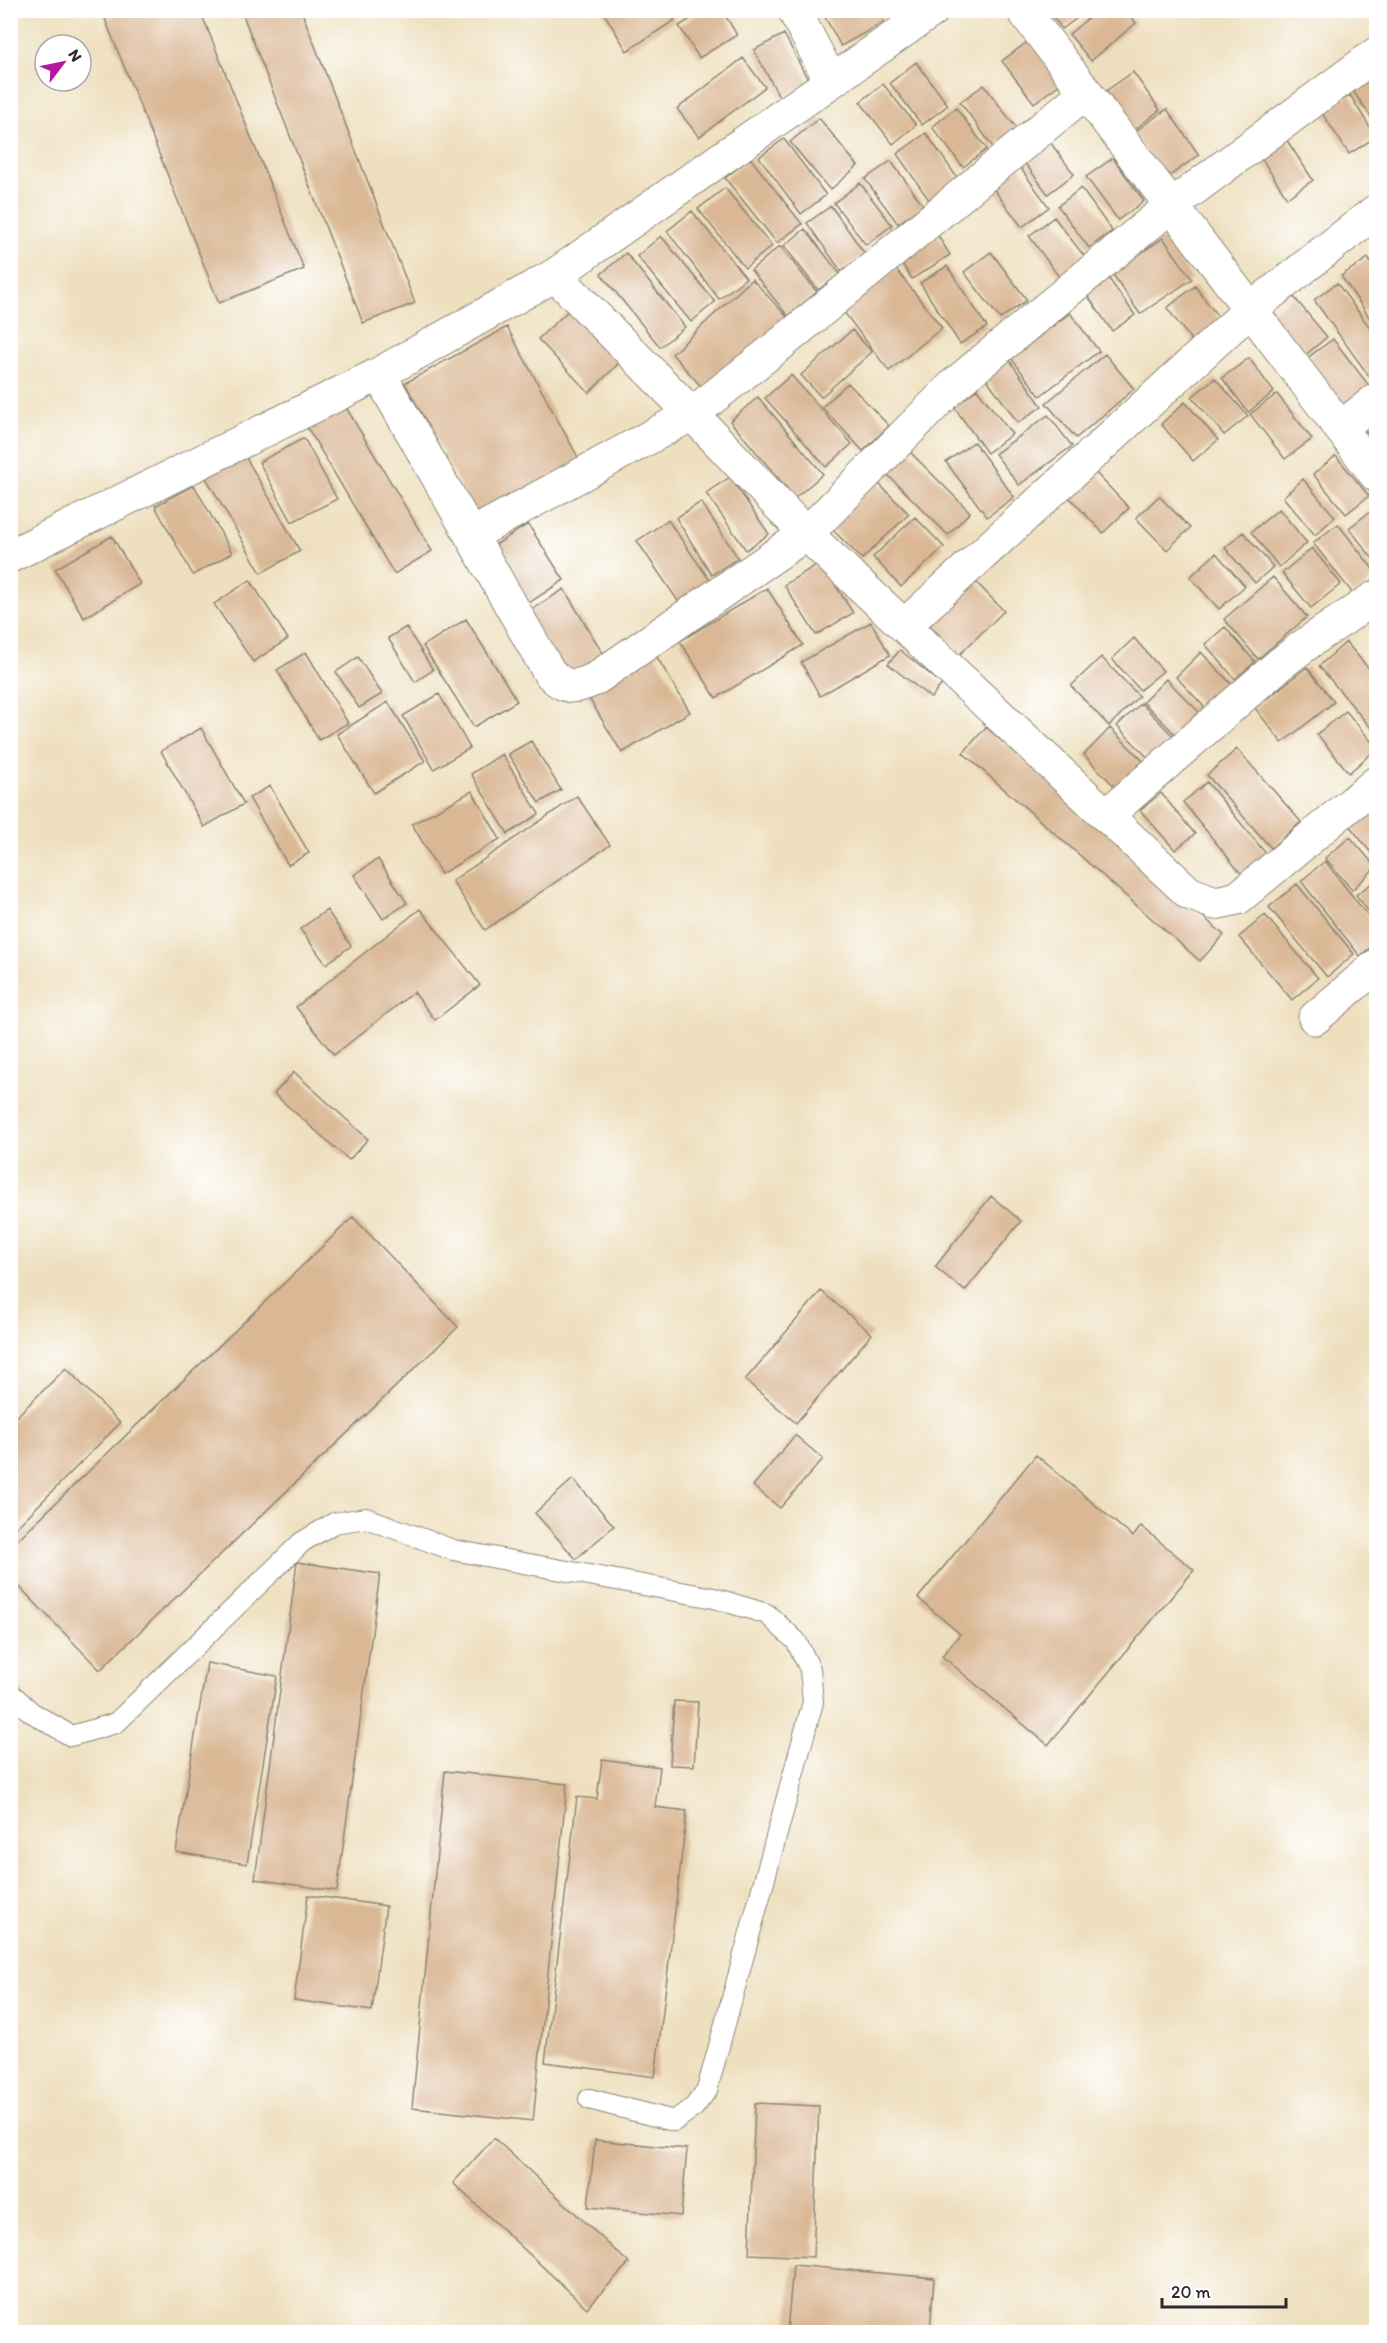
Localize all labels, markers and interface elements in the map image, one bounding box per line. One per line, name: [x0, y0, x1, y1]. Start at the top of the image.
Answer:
north arrow: [33, 33, 93, 93]
text: N: [64, 46, 86, 65]
scale bar: [1162, 2271, 1286, 2309]
text: 20 m: [1171, 2281, 1211, 2303]

